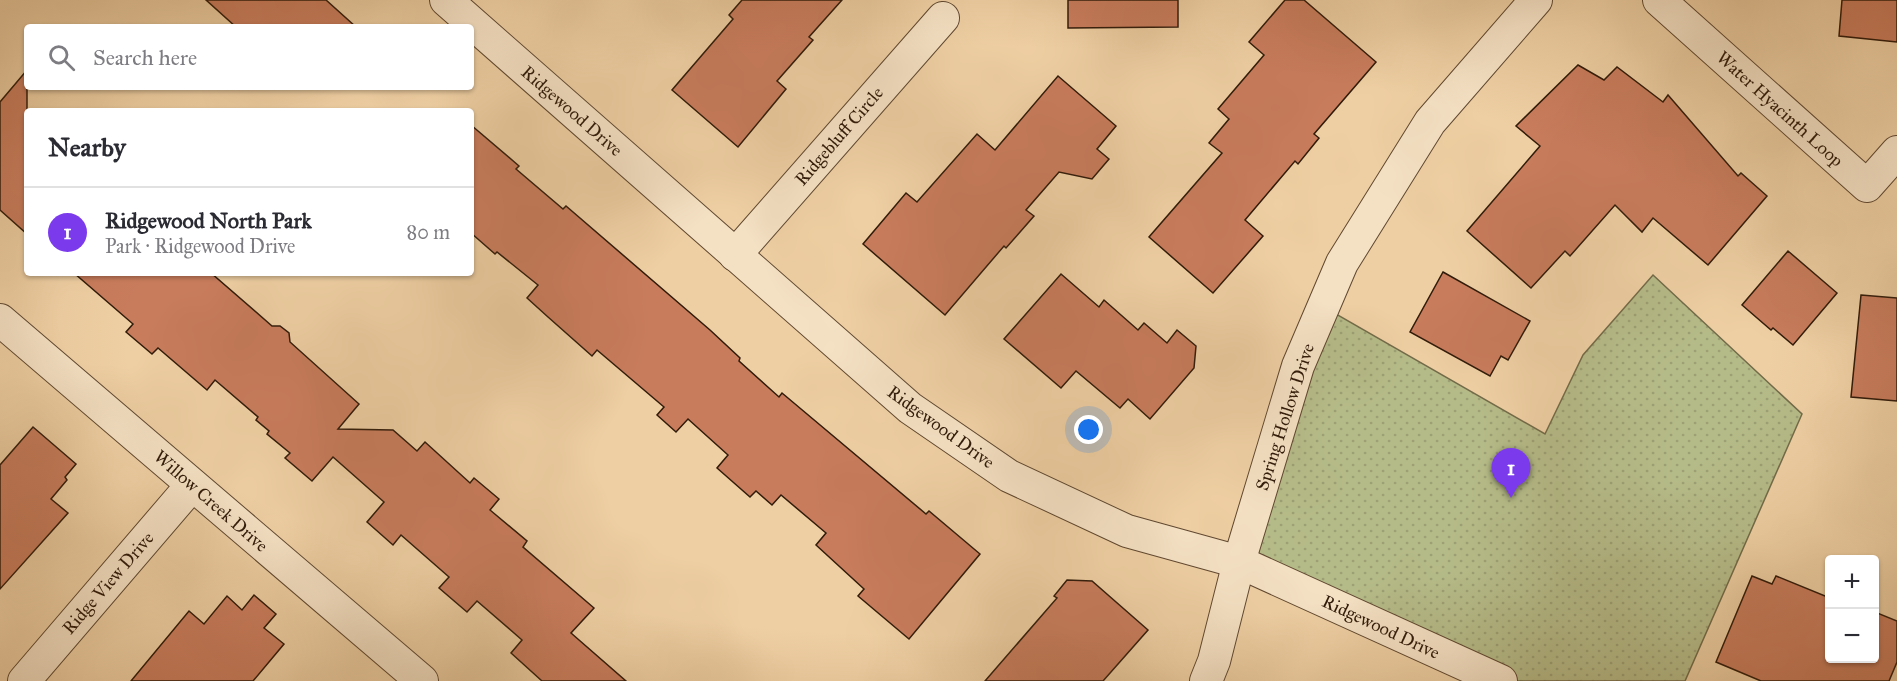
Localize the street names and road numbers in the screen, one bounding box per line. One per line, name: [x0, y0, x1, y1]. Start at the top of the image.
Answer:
street label: Water Hyacinth Loop: [1712, 46, 1848, 172]
street label: Ridgewood Drive: [516, 61, 627, 162]
street label: Ridgebluff Circle: [790, 82, 889, 191]
street label: Spring Hollow Drive: [1251, 341, 1320, 494]
street label: Ridgewood Drive: [883, 381, 999, 474]
street label: Willow Creek Drive: [149, 445, 273, 557]
street label: Ridge View Drive: [58, 527, 159, 639]
street label: Ridgewood Drive: [1318, 590, 1443, 665]

